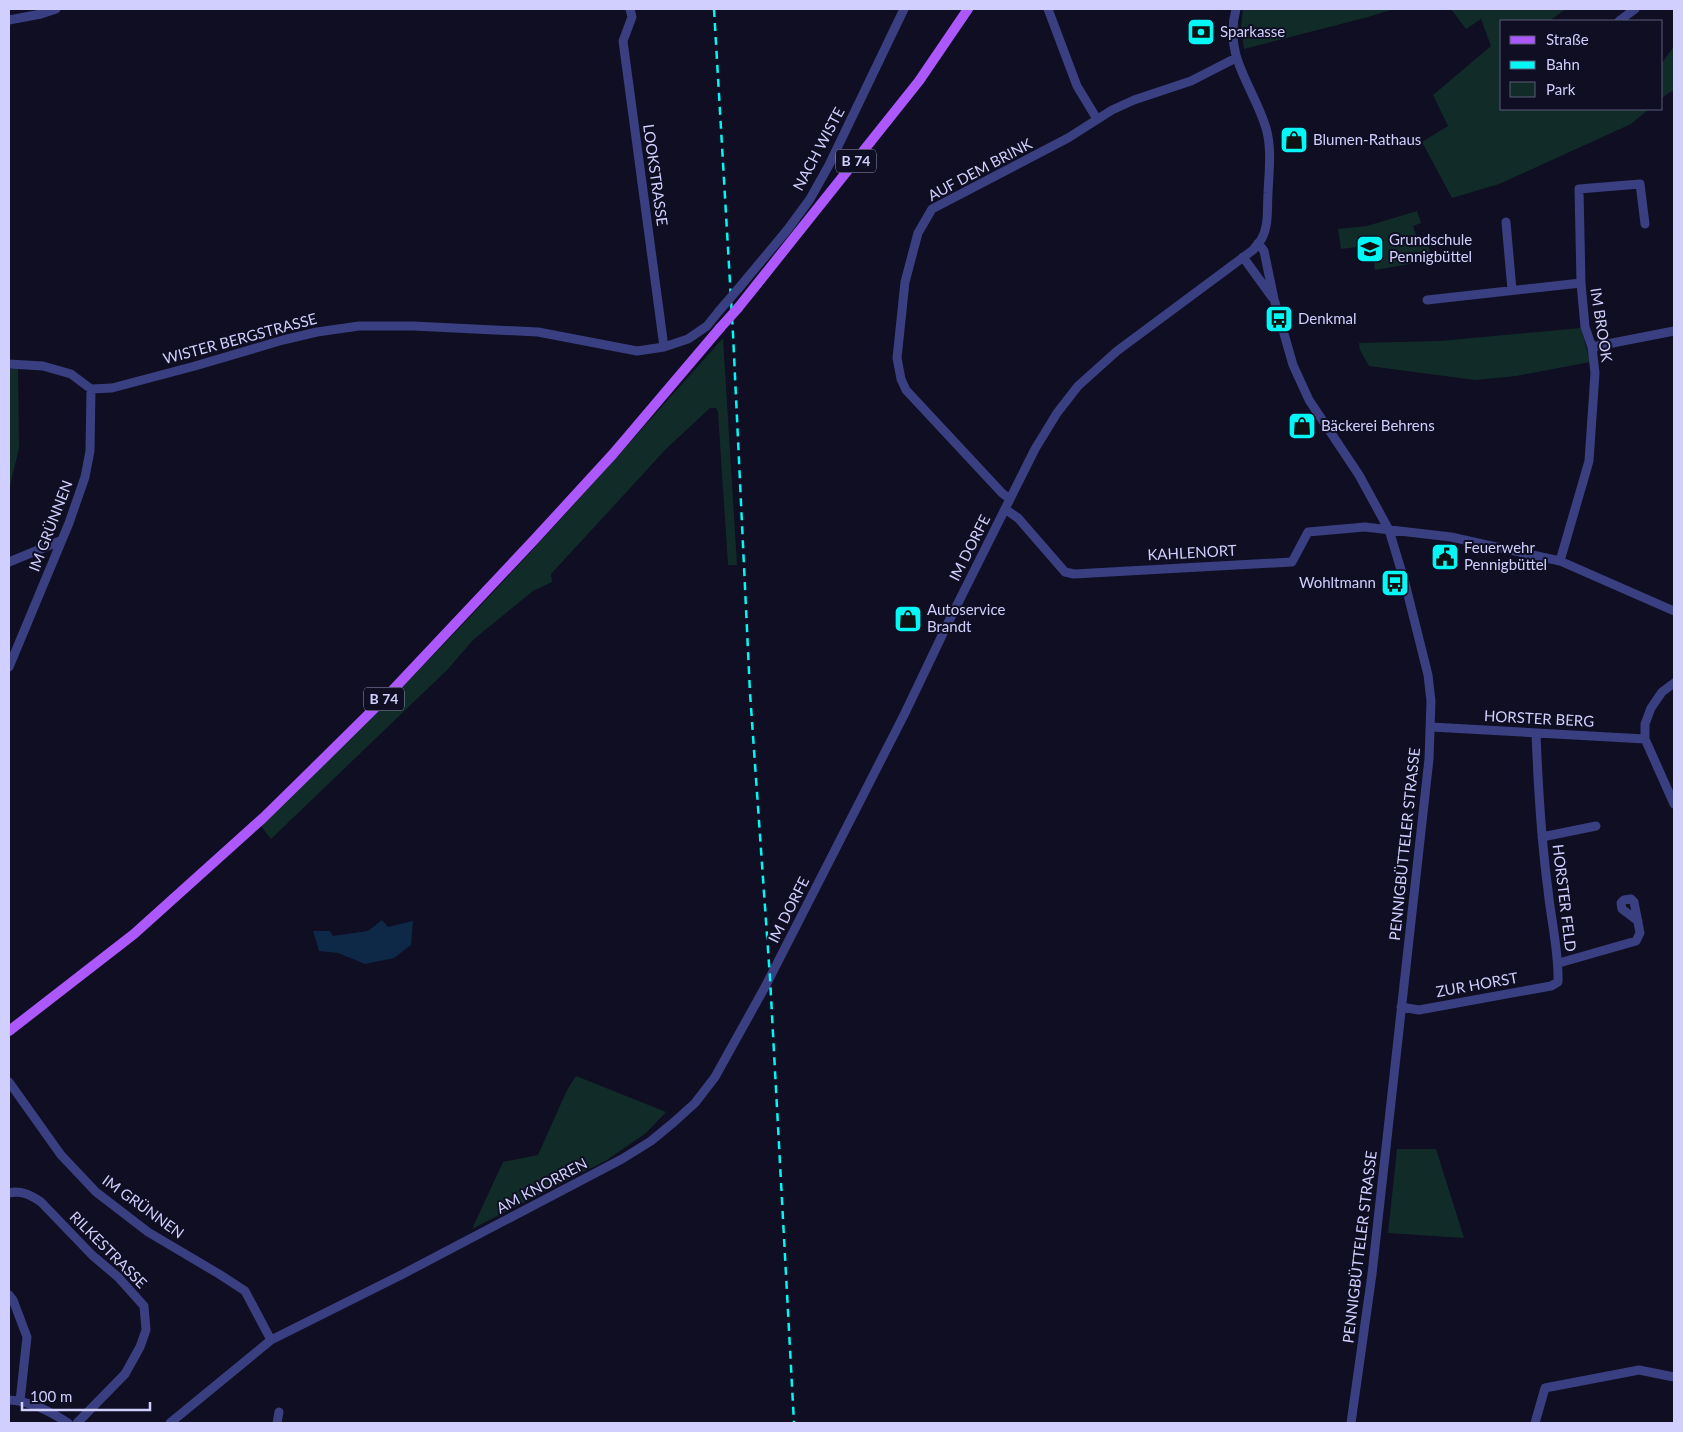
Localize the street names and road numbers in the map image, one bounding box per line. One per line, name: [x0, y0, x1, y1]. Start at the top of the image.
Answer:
street label: NACH WISTE: [789, 104, 848, 193]
street label: LOOKSTRASSE: [640, 123, 672, 227]
street label: AUF DEM BRINK: [924, 134, 1035, 204]
road number: B 74: [836, 150, 876, 172]
street label: IM BROOK: [1587, 286, 1617, 363]
street label: WISTER BERGSTRASSE: [161, 309, 319, 367]
street label: IM GRÜNNEN: [24, 477, 76, 574]
street label: IM DORFE: [945, 511, 993, 584]
street label: KAHLENORT: [1147, 541, 1237, 563]
road number: B 74: [364, 688, 404, 711]
street label: HORSTER BERG: [1483, 706, 1595, 730]
street label: PENNIGBÜTTELER STRASSE: [1385, 747, 1423, 941]
street label: HORSTER FELD: [1549, 843, 1581, 953]
street label: IM DORFE: [764, 873, 812, 946]
street label: ZUR HORST: [1434, 968, 1519, 1000]
street label: PENNIGBÜTTELER STRASSE: [1338, 1150, 1380, 1344]
street label: AM KNORREN: [493, 1154, 590, 1217]
street label: IM GRÜNNEN: [99, 1171, 188, 1242]
street label: RILKESTRASSE: [66, 1207, 151, 1292]

